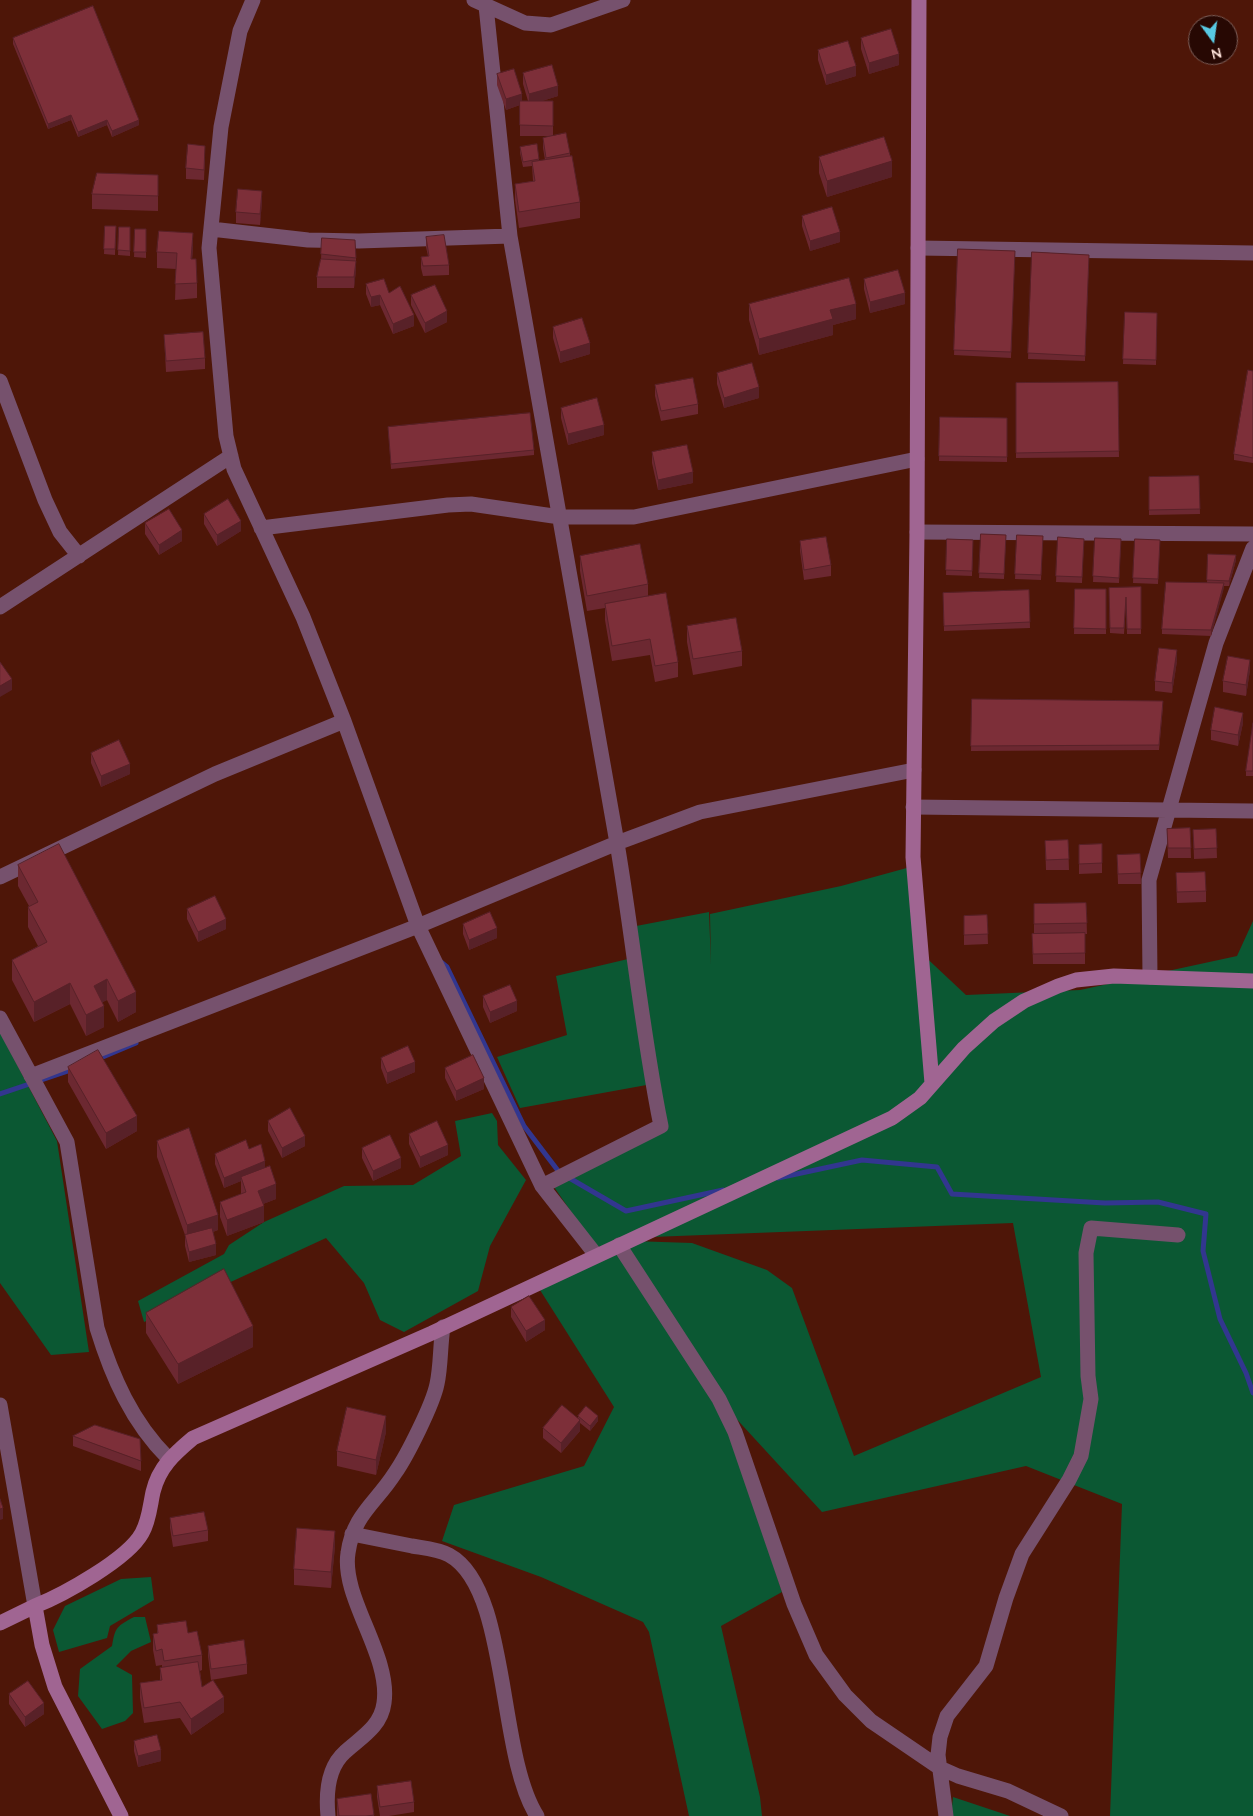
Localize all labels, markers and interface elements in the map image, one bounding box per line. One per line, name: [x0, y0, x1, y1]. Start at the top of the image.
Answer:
north arrow: [1188, 15, 1238, 65]
text: N: [1209, 44, 1224, 64]

